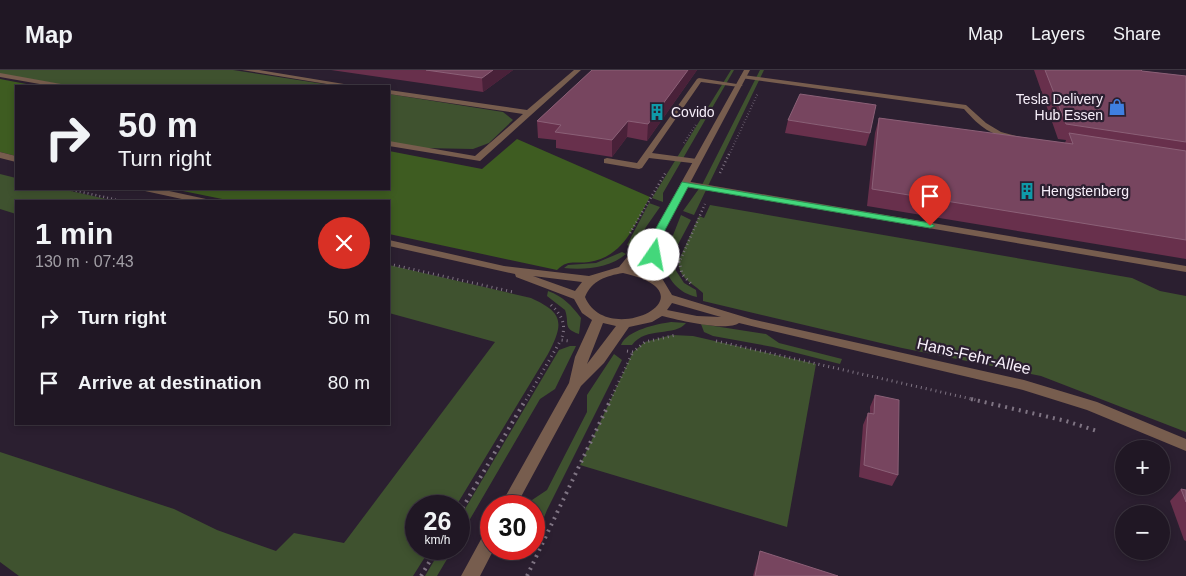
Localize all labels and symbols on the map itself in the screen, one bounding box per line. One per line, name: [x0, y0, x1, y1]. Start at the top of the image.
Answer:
place label: Tesla Delivery Hub Essen: [1016, 91, 1103, 123]
shop icon: Tesla Delivery Hub Essen: [1107, 97, 1127, 117]
building icon: Covido: [647, 102, 667, 122]
place label: Covido: [671, 104, 715, 120]
pin: [909, 175, 951, 226]
building icon: Hengstenberg: [1017, 181, 1037, 201]
place label: Hengstenberg: [1041, 183, 1129, 199]
position arrow: [627, 228, 679, 280]
street label: Hans-Fehr-Allee: [915, 335, 1033, 377]
speed limit sign: 30: [480, 495, 545, 560]

